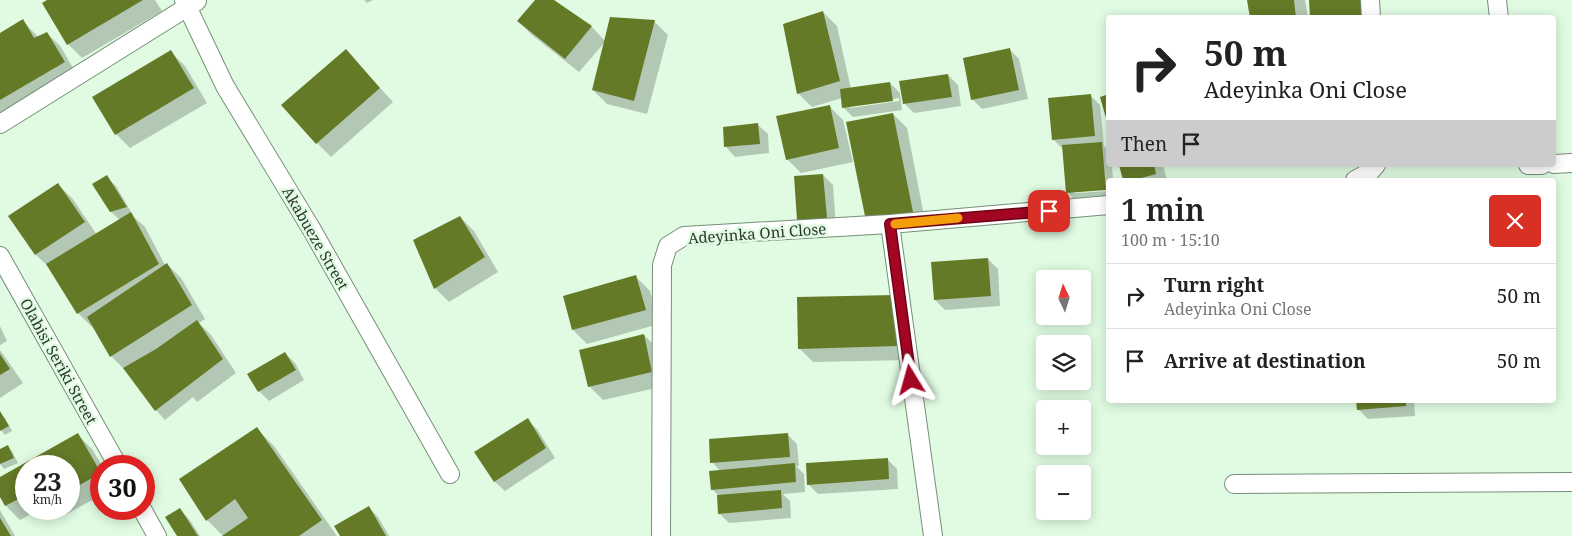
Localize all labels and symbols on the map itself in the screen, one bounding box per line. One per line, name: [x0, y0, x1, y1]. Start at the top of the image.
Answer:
street label: Akabueze Street: [278, 183, 354, 293]
pin: [1028, 190, 1070, 232]
street label: Adeyinka Oni Close: [687, 218, 827, 248]
north arrow: [1036, 270, 1091, 325]
street label: Olabisi Seriki Street: [16, 294, 102, 428]
position arrow: [884, 353, 936, 405]
speed limit sign: 30: [90, 455, 155, 520]

